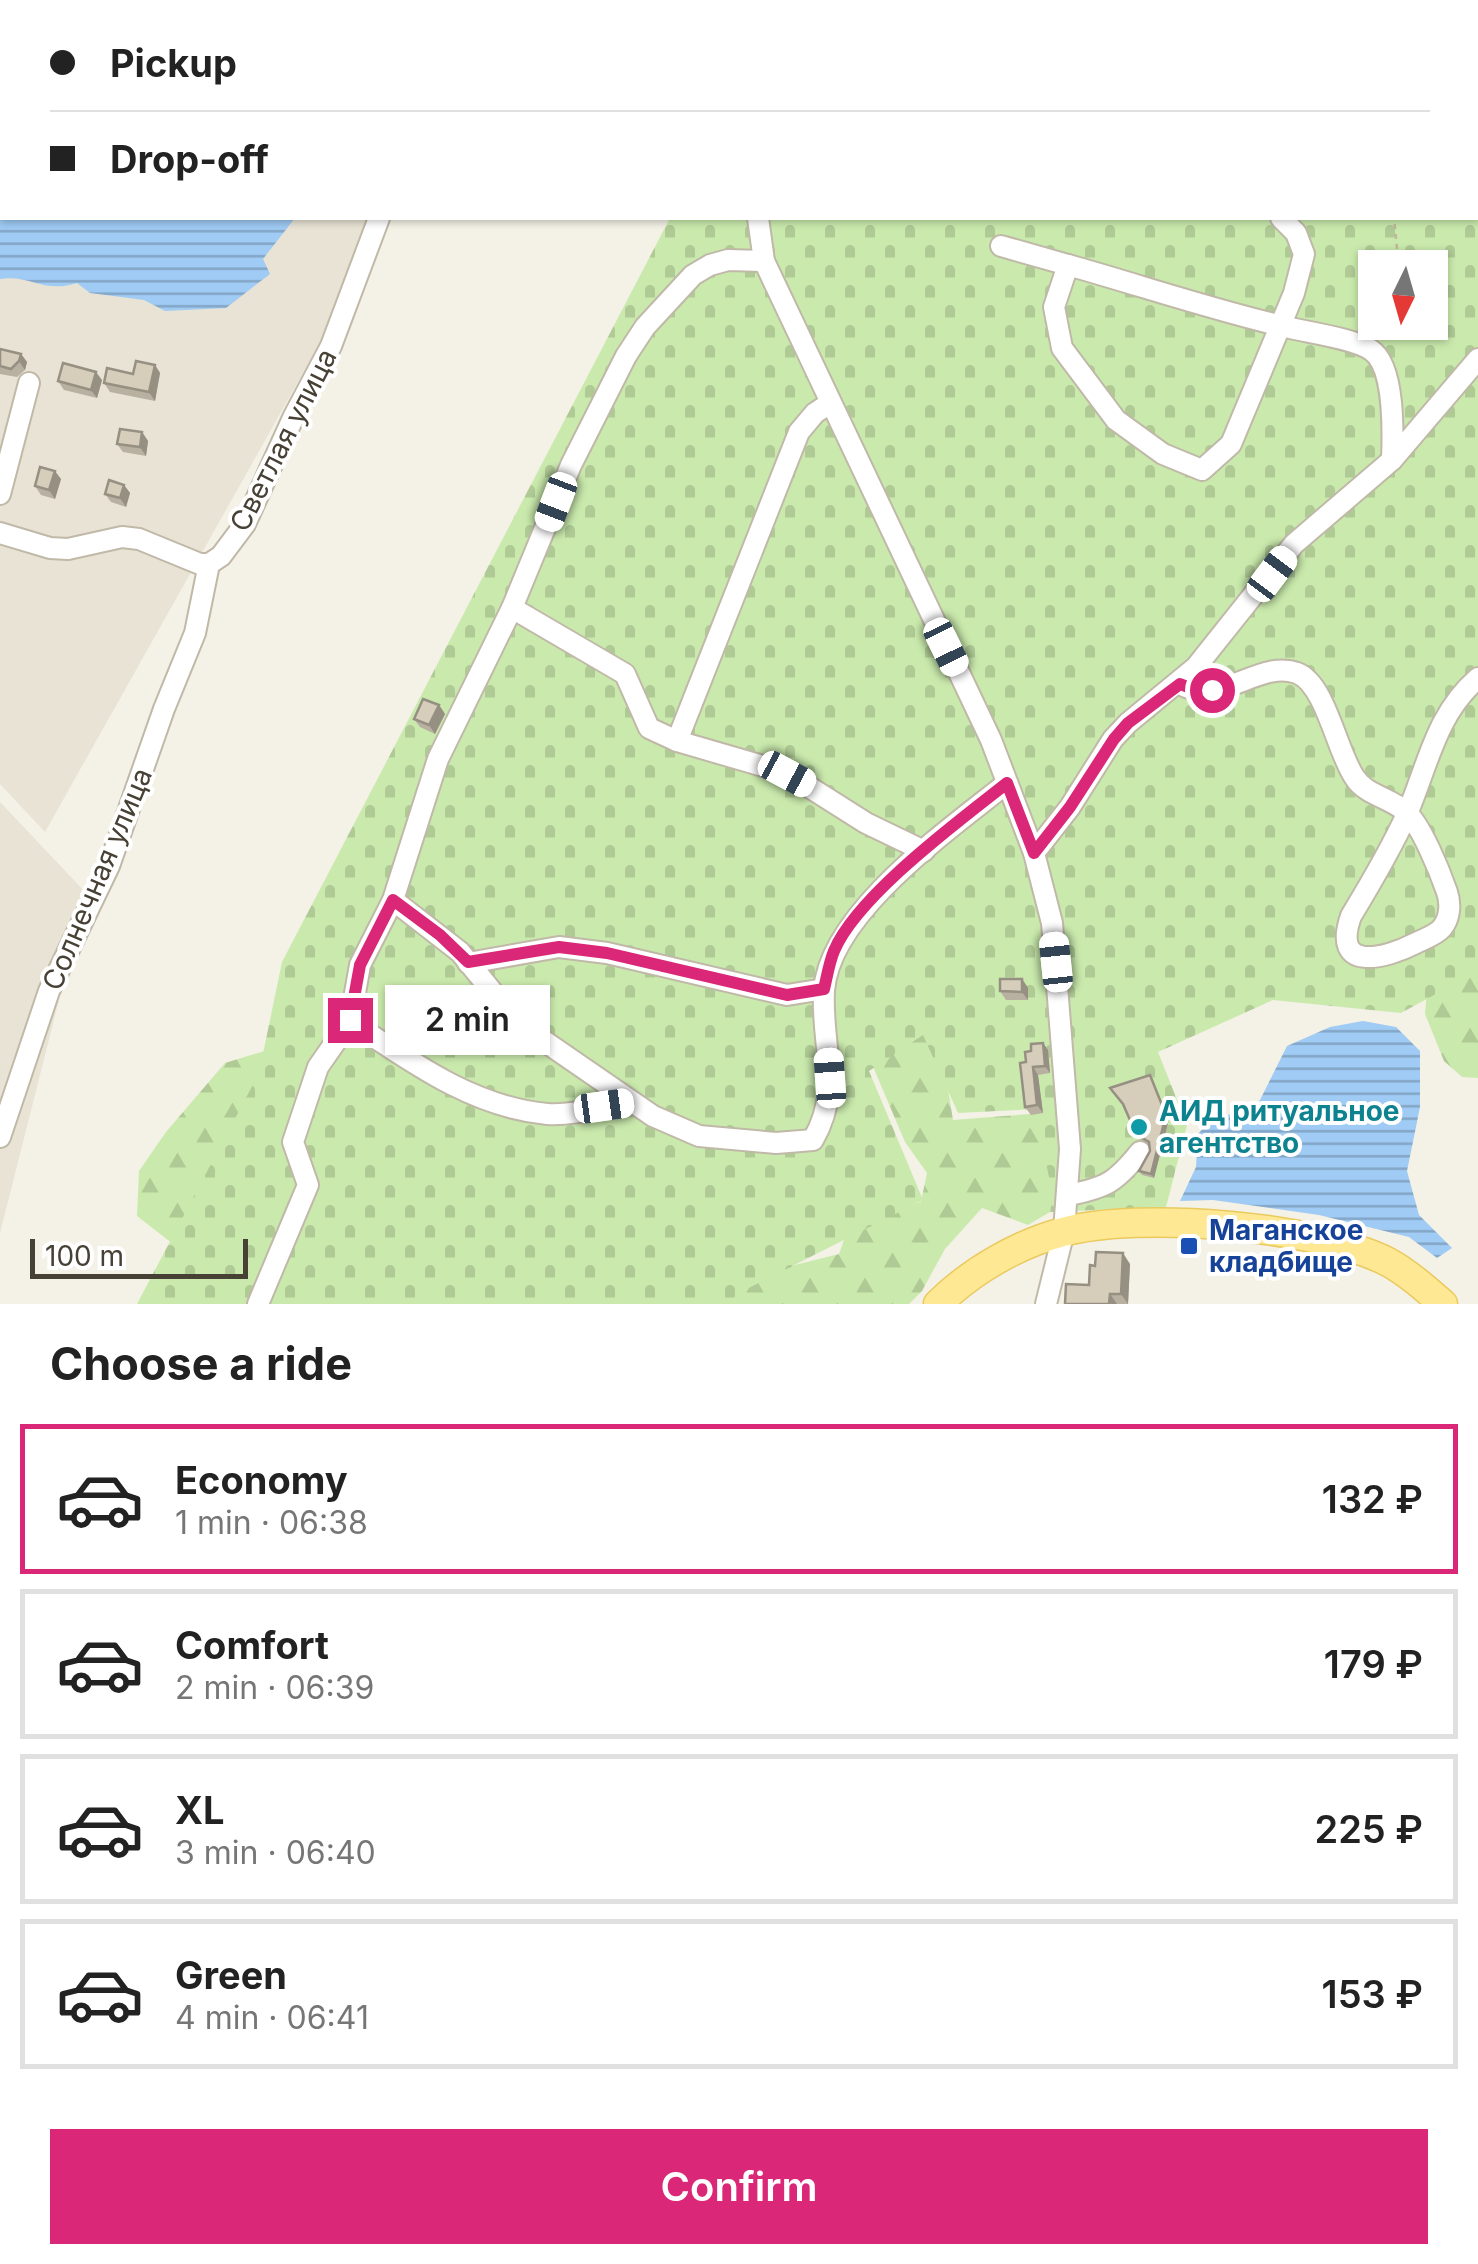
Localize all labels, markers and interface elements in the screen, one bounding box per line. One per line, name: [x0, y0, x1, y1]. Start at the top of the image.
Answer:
text: Pickup: [110, 40, 237, 86]
text: Drop-off: [110, 136, 269, 182]
north arrow: [1358, 250, 1448, 340]
map controls: [1358, 250, 1448, 340]
street label: Светлая улица: [222, 343, 344, 537]
car: [531, 469, 581, 535]
car: [1242, 541, 1302, 607]
car: [919, 613, 973, 681]
route start: [1190, 668, 1235, 713]
car: [753, 747, 821, 801]
street label: Солнечная улица: [35, 763, 159, 995]
car: [1038, 931, 1074, 993]
callout: 2 min: [385, 985, 550, 1055]
route end: [328, 998, 373, 1043]
text: 2 min: [425, 1000, 510, 1039]
car: [813, 1047, 847, 1109]
car: [572, 1087, 636, 1125]
place label: АИД ритуальное агентство: [1159, 1094, 1400, 1160]
marker: АИД ритуальное агентство: [1128, 1116, 1150, 1138]
place label: Маганское кладбище: [1209, 1213, 1363, 1279]
scale bar: [30, 1234, 248, 1278]
marker: Маганское кладбище: [1178, 1235, 1200, 1257]
text: 100 m: [45, 1239, 124, 1273]
text: Choose a ride: [50, 1336, 352, 1391]
icon: car: [55, 1454, 145, 1544]
text: Economy: [175, 1457, 348, 1503]
text: 132 ₽: [1322, 1476, 1423, 1522]
text: 1 min · 06:38: [175, 1503, 368, 1542]
icon: car: [55, 1619, 145, 1709]
text: Comfort: [175, 1622, 329, 1668]
text: 179 ₽: [1324, 1641, 1423, 1687]
text: 2 min · 06:39: [175, 1668, 374, 1707]
icon: car: [55, 1784, 145, 1874]
text: XL: [175, 1787, 225, 1833]
text: 225 ₽: [1315, 1806, 1423, 1852]
text: 3 min · 06:40: [175, 1833, 376, 1872]
icon: car: [55, 1949, 145, 2039]
text: Green: [175, 1952, 287, 1998]
text: 153 ₽: [1322, 1971, 1423, 2017]
text: 4 min · 06:41: [175, 1998, 369, 2037]
button: Confirm: [50, 2129, 1428, 2244]

